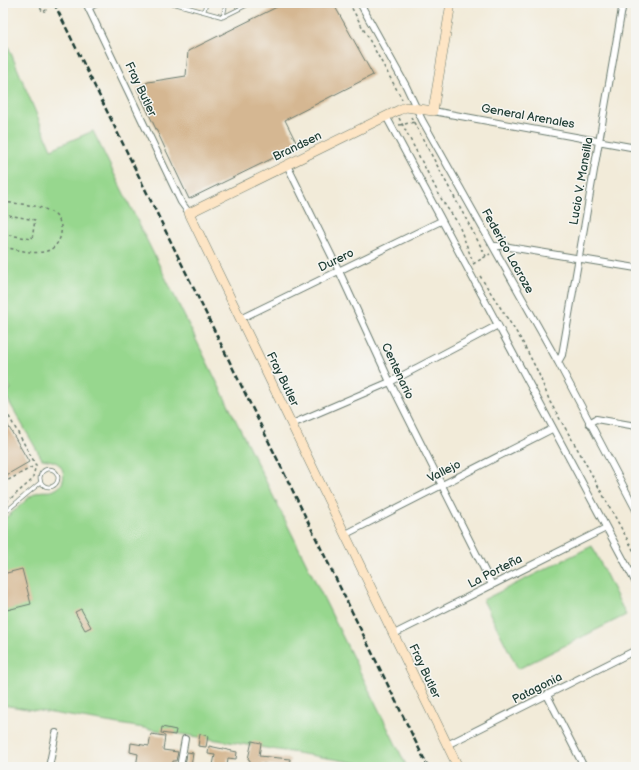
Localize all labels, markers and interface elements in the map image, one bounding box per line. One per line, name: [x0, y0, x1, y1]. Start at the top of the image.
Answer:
street label: Fray Butler: [121, 60, 160, 120]
street label: General Arenales: [480, 101, 576, 132]
street label: Brandsen: [270, 128, 324, 165]
street label: Lucio V. Mansilla: [566, 136, 597, 226]
street label: Federico Lacroze: [478, 206, 537, 296]
street label: Durero: [316, 245, 357, 275]
street label: Centenario: [378, 341, 417, 402]
street label: Fray Butler: [263, 350, 302, 409]
street label: Vallejo: [425, 457, 464, 486]
street label: La Porteña: [466, 551, 525, 592]
street label: Fray Butler: [405, 642, 444, 702]
street label: Patagonia: [510, 669, 565, 707]

